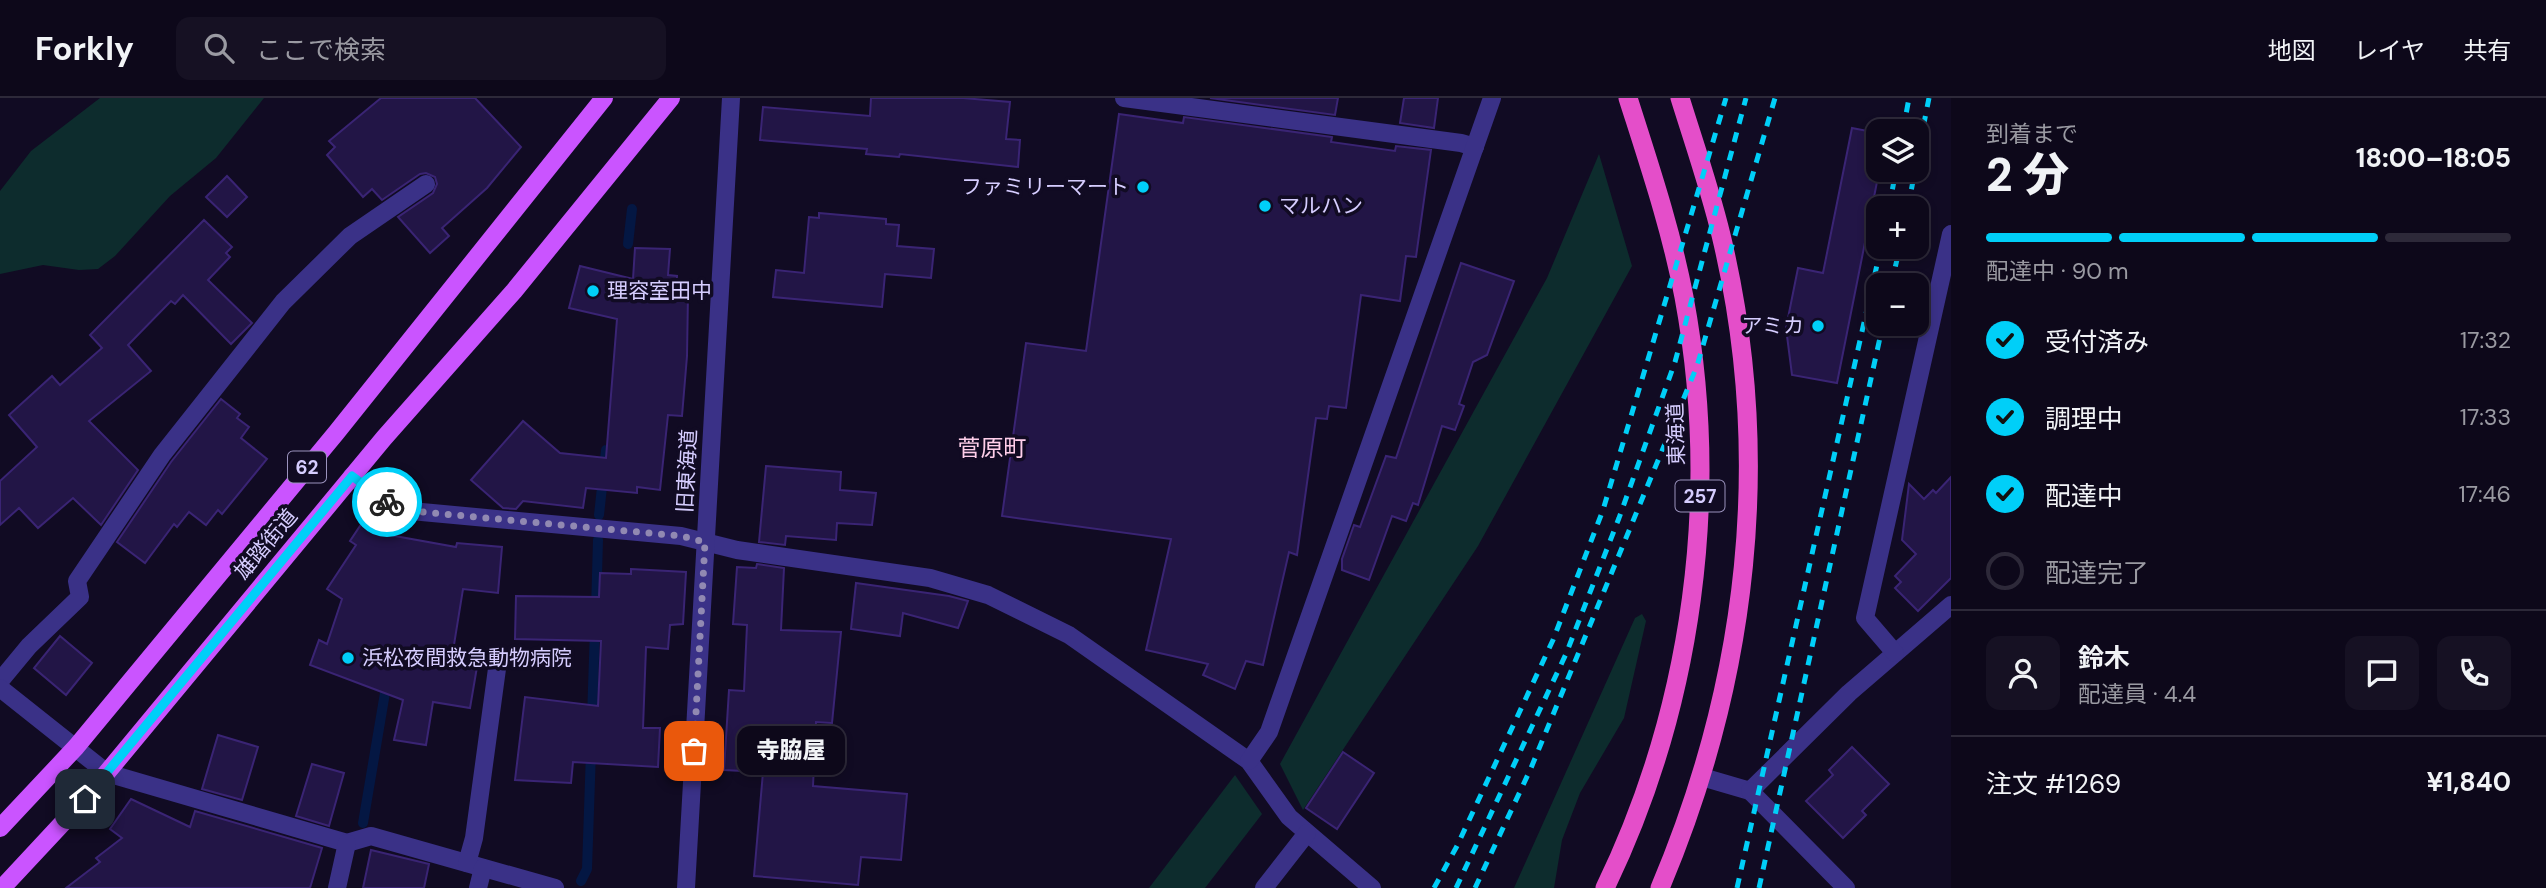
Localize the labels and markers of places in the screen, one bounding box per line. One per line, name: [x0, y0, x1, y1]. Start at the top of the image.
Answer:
place label: ファミリーマート: [961, 173, 1129, 201]
marker: ファミリーマート: [1135, 179, 1151, 195]
place label: マルハン: [1279, 192, 1363, 220]
marker: マルハン: [1257, 198, 1273, 214]
place label: 理容室田中: [607, 277, 712, 305]
marker: 理容室田中: [585, 283, 601, 299]
place label: アミカ: [1741, 312, 1804, 340]
marker: アミカ: [1810, 318, 1826, 334]
place label: 浜松夜間救急動物病院: [362, 644, 572, 672]
marker: 浜松夜間救急動物病院: [340, 650, 356, 666]
pin: [664, 721, 724, 781]
callout: 寺脇屋: [736, 726, 844, 776]
pin: [55, 769, 115, 829]

